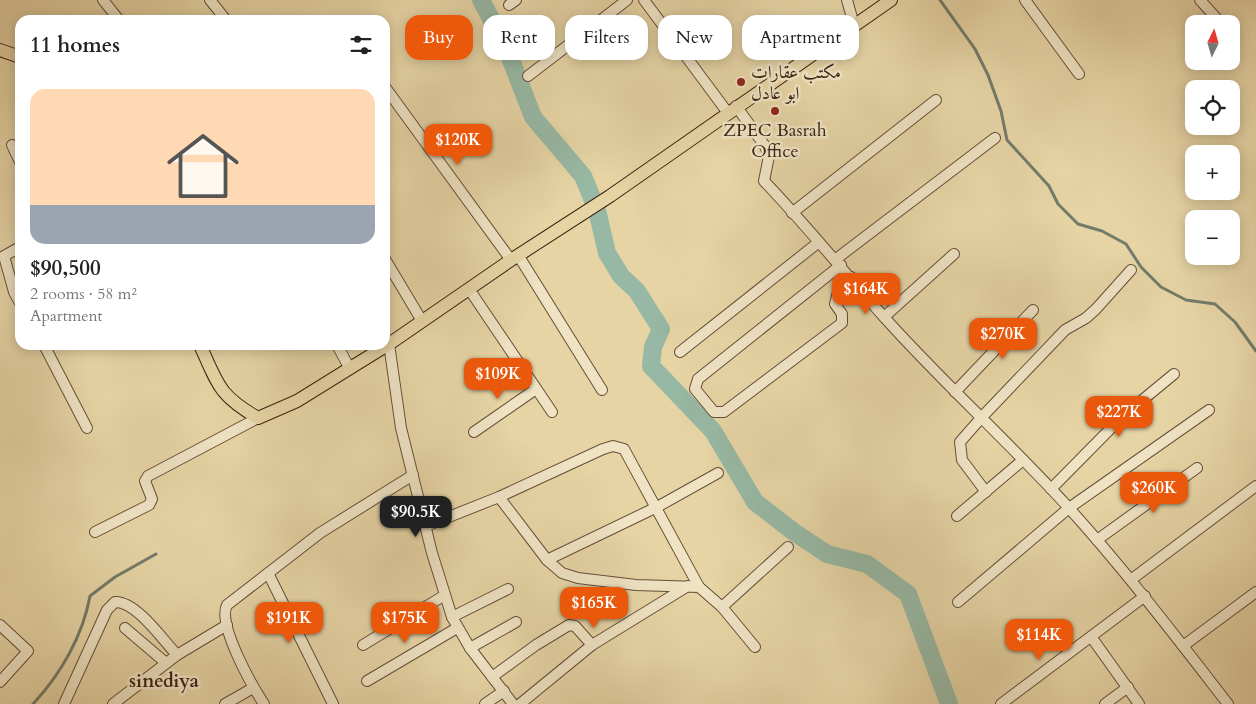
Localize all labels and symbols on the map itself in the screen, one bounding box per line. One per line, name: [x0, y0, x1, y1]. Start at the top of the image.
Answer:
north arrow: [1185, 15, 1240, 70]
place label: مكتب عقارات ابو عادل: [751, 60, 841, 106]
marker: مكتب عقارات ابو عادل: [735, 76, 747, 88]
marker: ZPEC Basrah Office: [769, 105, 781, 117]
place label: ZPEC Basrah Office: [723, 118, 827, 164]
pin: $120K: [423, 124, 493, 166]
pin: $164K: [831, 272, 901, 315]
pin: $270K: [968, 318, 1038, 360]
pin: $109K: [463, 358, 533, 400]
pin: $227K: [1084, 396, 1154, 438]
pin: $260K: [1119, 472, 1189, 514]
pin: $90.5K: [375, 496, 457, 538]
pin: $165K: [559, 586, 629, 629]
pin: $191K: [254, 602, 324, 644]
pin: $175K: [370, 602, 440, 644]
pin: $114K: [1004, 618, 1074, 661]
district label: sinediya: [129, 668, 199, 694]

